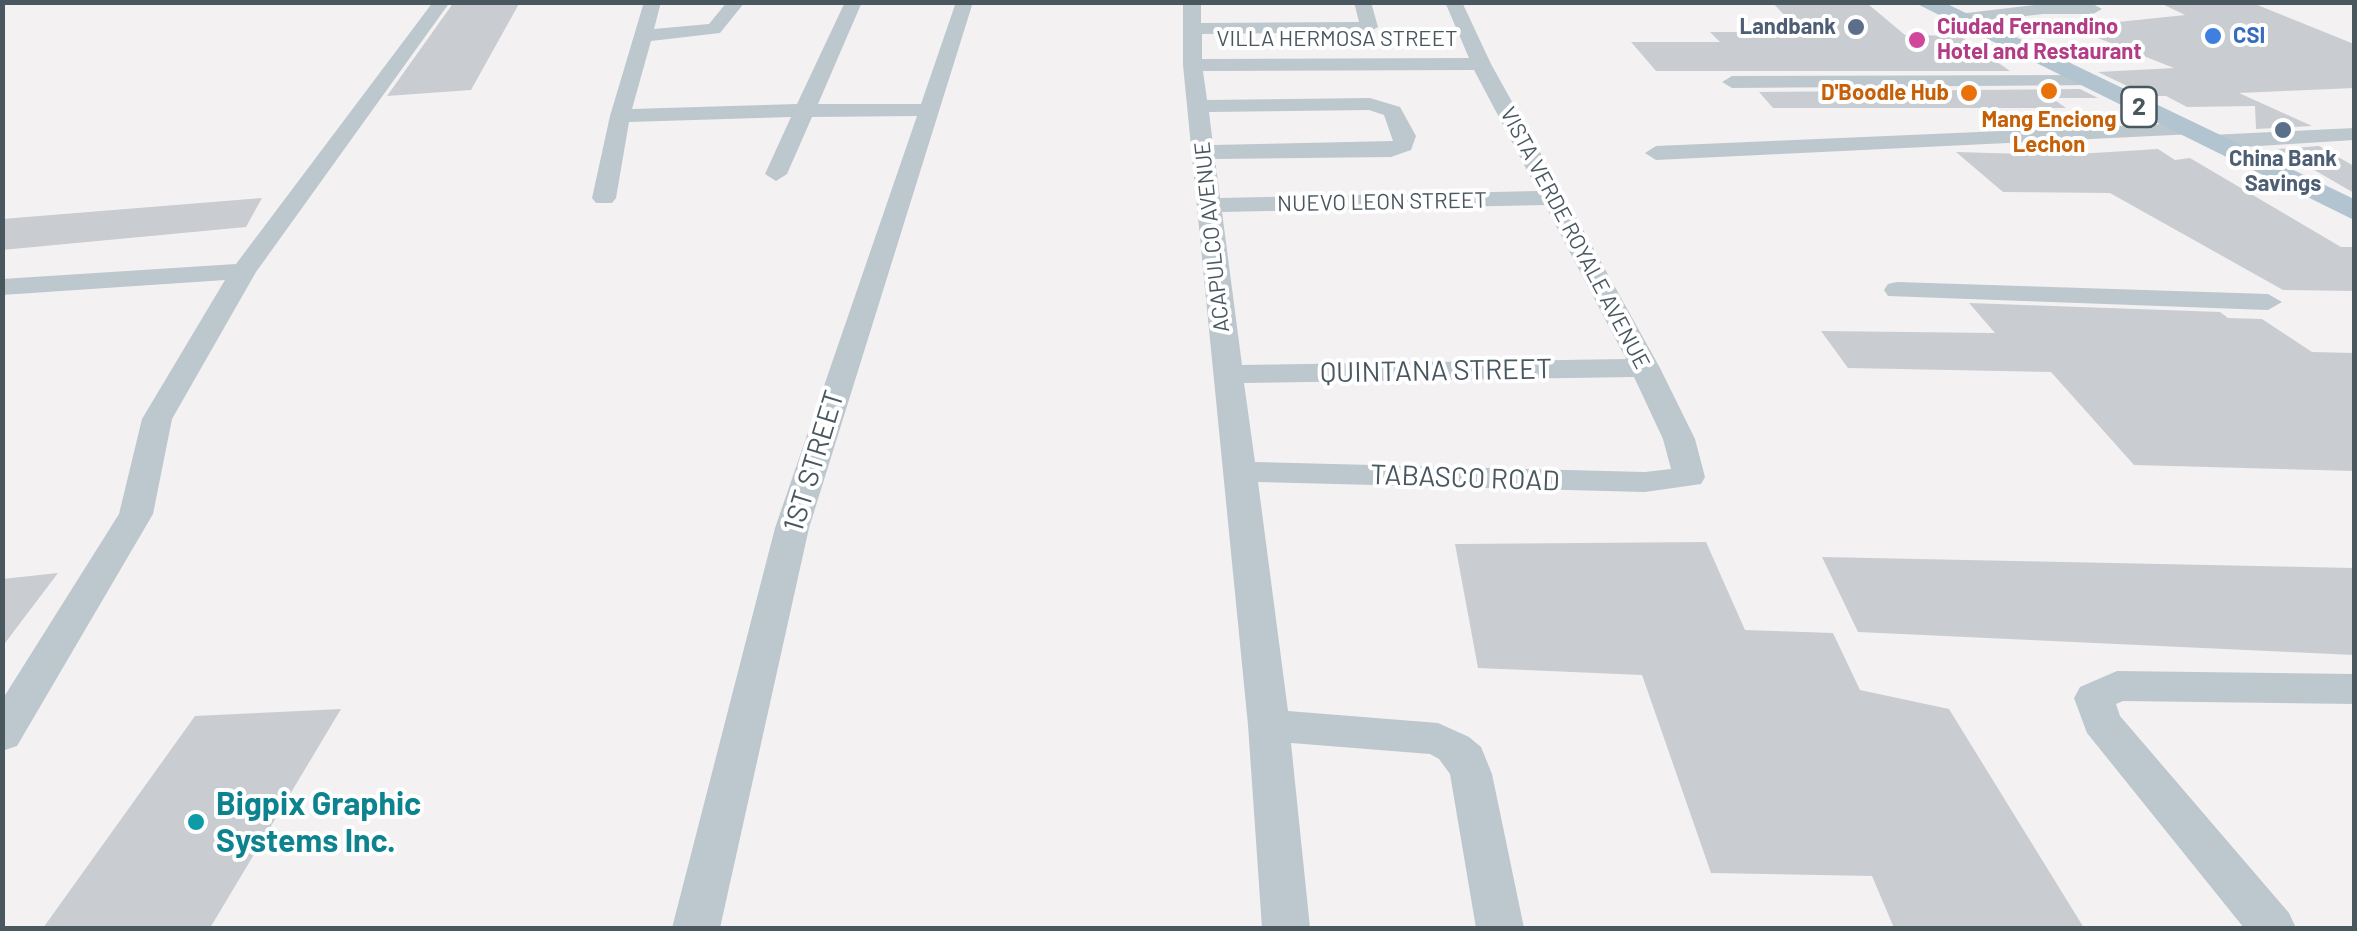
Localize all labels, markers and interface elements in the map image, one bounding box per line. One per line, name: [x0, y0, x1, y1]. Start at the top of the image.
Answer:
place label: Landbank: [1740, 14, 1836, 40]
place label: Ciudad Fernandino Hotel and Restaurant: [1937, 14, 2142, 66]
marker: Landbank: [1845, 16, 1867, 38]
place label: CSI: [2233, 23, 2265, 49]
marker: CSI: [2202, 25, 2224, 47]
street label: VILLA HERMOSA STREET: [1216, 26, 1458, 52]
marker: Ciudad Fernandino Hotel and Restaurant: [1906, 29, 1928, 51]
place label: D'Boodle Hub: [1821, 80, 1949, 106]
marker: Mang Enciong Lechon: [2038, 80, 2060, 102]
marker: D'Boodle Hub: [1958, 82, 1980, 104]
road number: 2: [2122, 87, 2156, 127]
street label: VISTA VERDE ROYALE AVENUE: [1495, 103, 1655, 373]
place label: Mang Enciong Lechon: [1982, 107, 2116, 158]
marker: China Bank Savings: [2272, 119, 2294, 141]
street label: ACAPULCO AVENUE: [1189, 140, 1235, 334]
place label: China Bank Savings: [2229, 146, 2337, 198]
street label: NUEVO LEON STREET: [1277, 187, 1487, 217]
street label: QUINTANA STREET: [1320, 352, 1552, 390]
street label: 1ST STREET: [777, 386, 851, 536]
street label: TABASCO ROAD: [1370, 458, 1560, 498]
place label: Bigpix Graphic Systems Inc.: [216, 785, 421, 860]
marker: Bigpix Graphic Systems Inc.: [185, 811, 207, 833]

